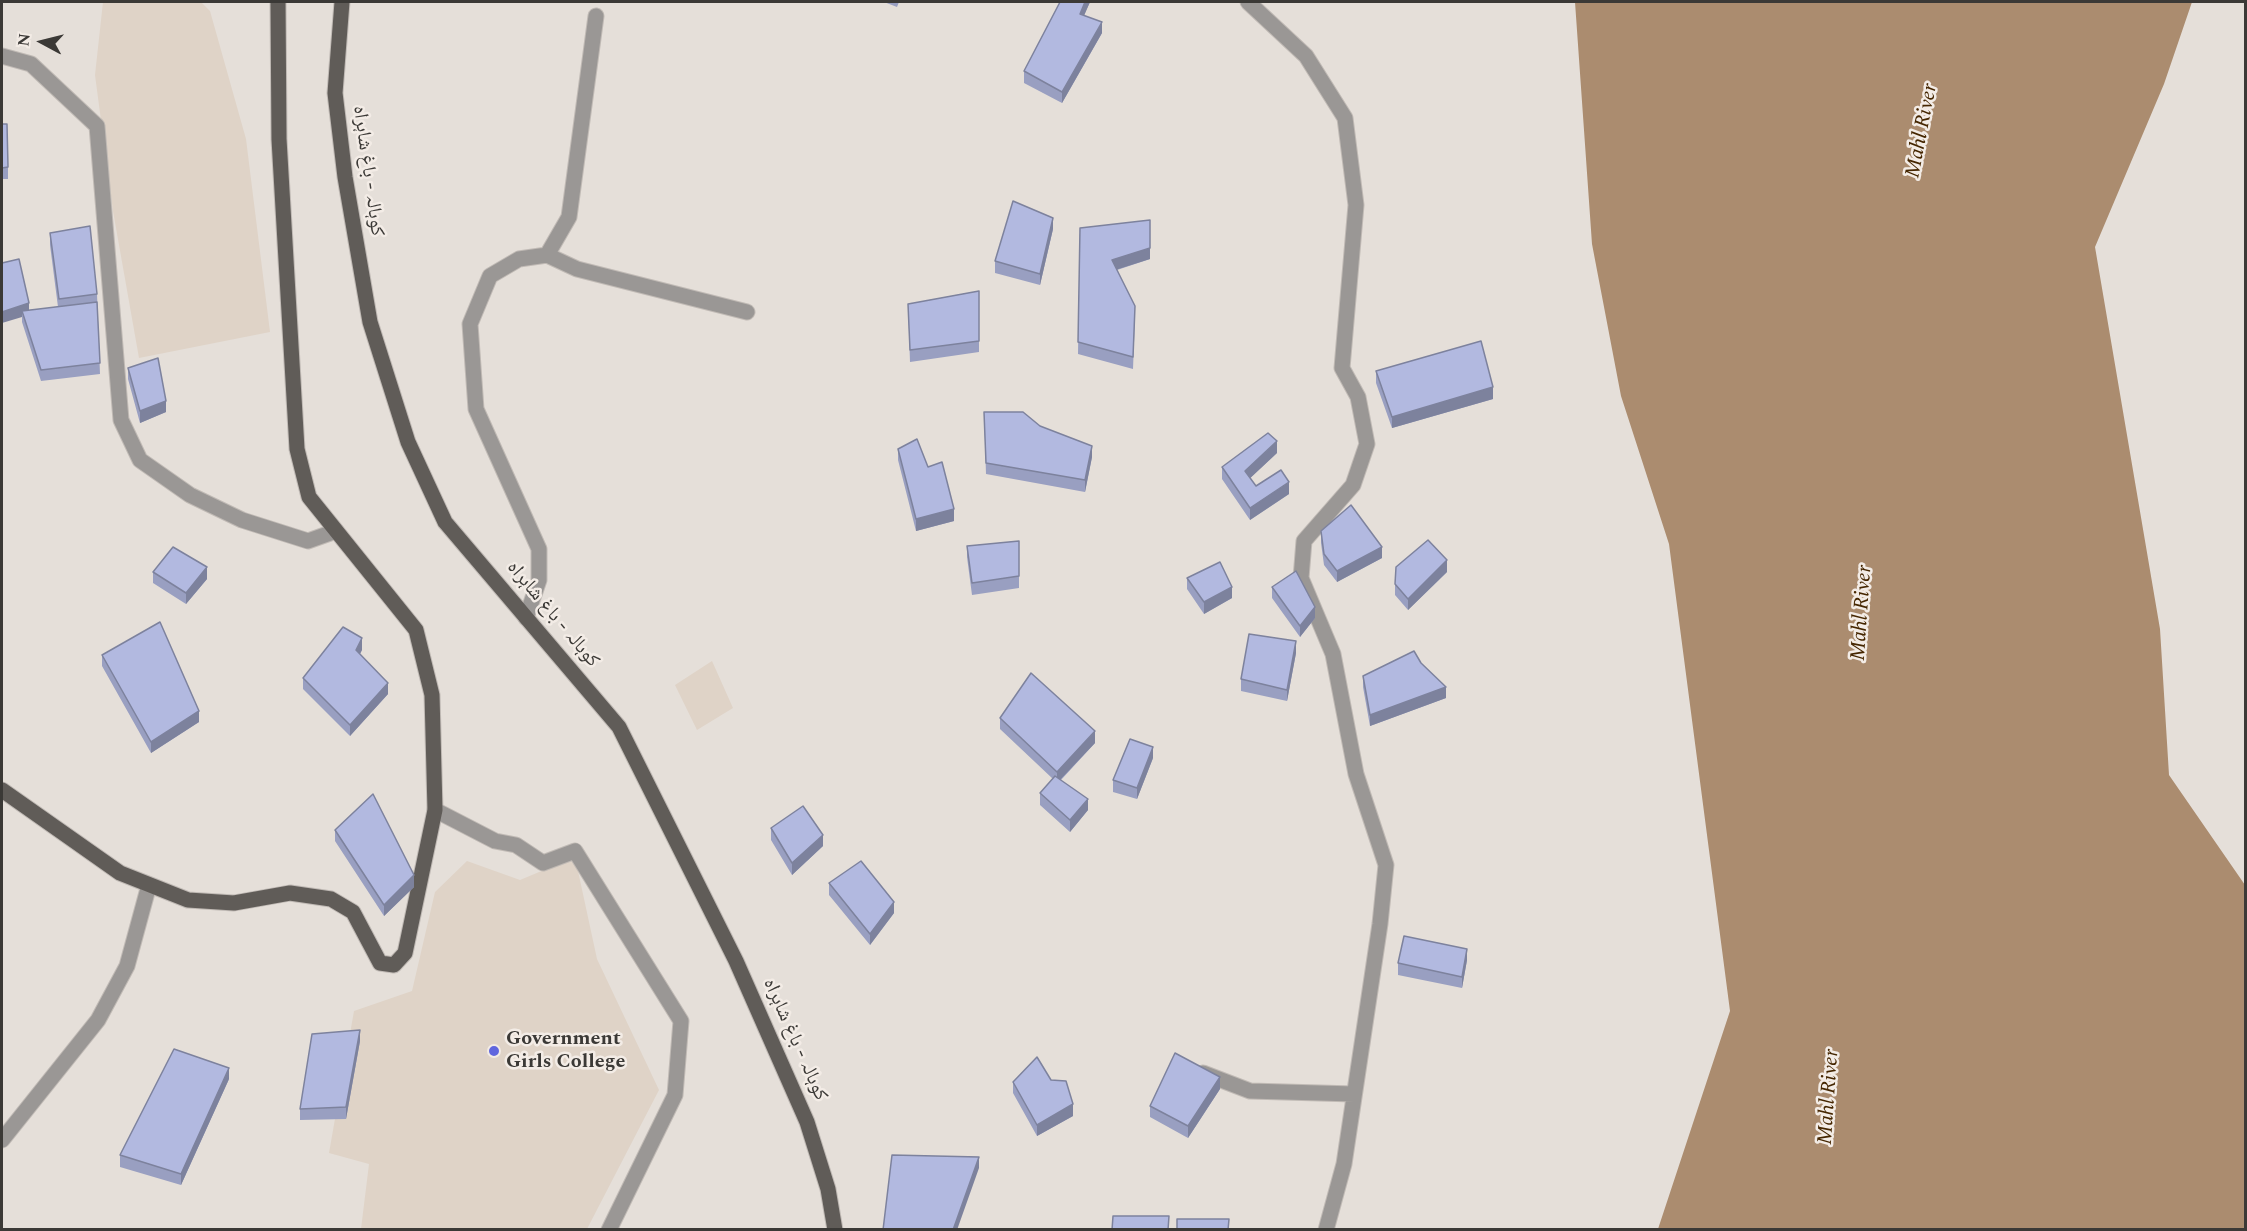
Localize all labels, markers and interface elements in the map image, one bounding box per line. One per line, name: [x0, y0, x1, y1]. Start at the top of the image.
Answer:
north arrow: [12, 12, 72, 72]
text: N: [11, 32, 37, 48]
water label: Mahl River: [1902, 82, 1944, 180]
street label: کوہالہ - باغ شاہراہ: [346, 104, 388, 238]
street label: کوہالہ - باغ شاہراہ: [501, 557, 603, 673]
water label: Mahl River: [1847, 564, 1879, 662]
street label: کوہالہ - باغ شاہراہ: [756, 975, 832, 1105]
place label: Government Girls College: [506, 1028, 625, 1075]
marker: Government Girls College: [487, 1044, 501, 1058]
water label: Mahl River: [1814, 1048, 1846, 1146]

